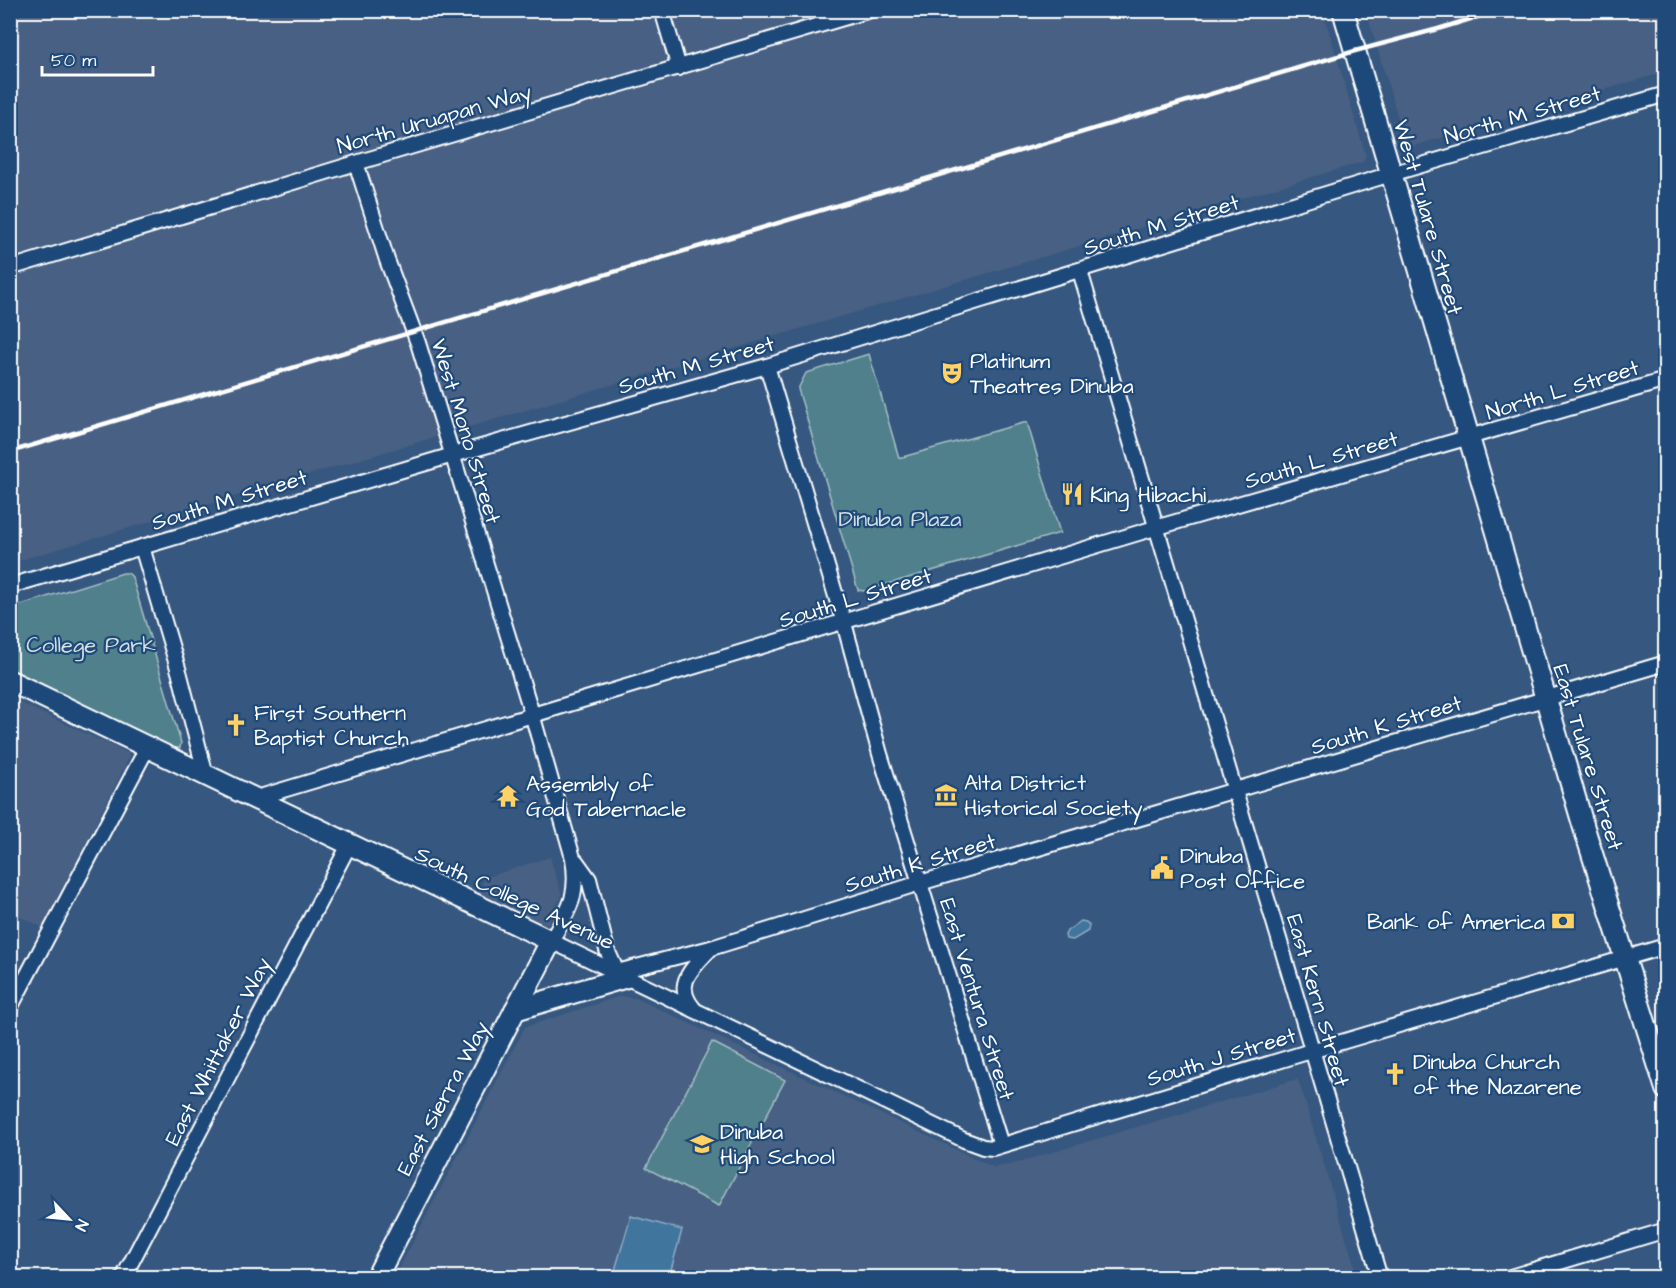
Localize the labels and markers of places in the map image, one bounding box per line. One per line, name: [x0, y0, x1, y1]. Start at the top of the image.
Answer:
place label: Platinum Theatres Dinuba: [970, 346, 1134, 402]
theatre icon: Platinum Theatres Dinuba: [939, 360, 965, 386]
place label: King Hibachi: [1090, 480, 1206, 512]
restaurant icon: King Hibachi: [1059, 481, 1085, 507]
place label: First Southern Baptist Church: [254, 698, 409, 754]
church icon: First Southern Baptist Church: [223, 712, 249, 738]
place label: Alta District Historical Society: [964, 768, 1142, 825]
place label: Assembly of God Tabernacle: [526, 769, 687, 825]
museum icon: Alta District Historical Society: [933, 782, 959, 808]
temple icon: Assembly of God Tabernacle: [495, 783, 521, 809]
place label: Dinuba Post Office: [1180, 841, 1305, 897]
public building icon: Dinuba Post Office: [1149, 855, 1175, 881]
place label: Bank of America: [1367, 907, 1545, 938]
bank icon: Bank of America: [1550, 908, 1576, 934]
place label: Dinuba Church of the Nazarene: [1413, 1047, 1582, 1103]
church icon: Dinuba Church of the Nazarene: [1382, 1061, 1408, 1087]
place label: Dinuba High School: [720, 1117, 835, 1174]
school or university icon: Dinuba High School: [689, 1131, 715, 1157]

